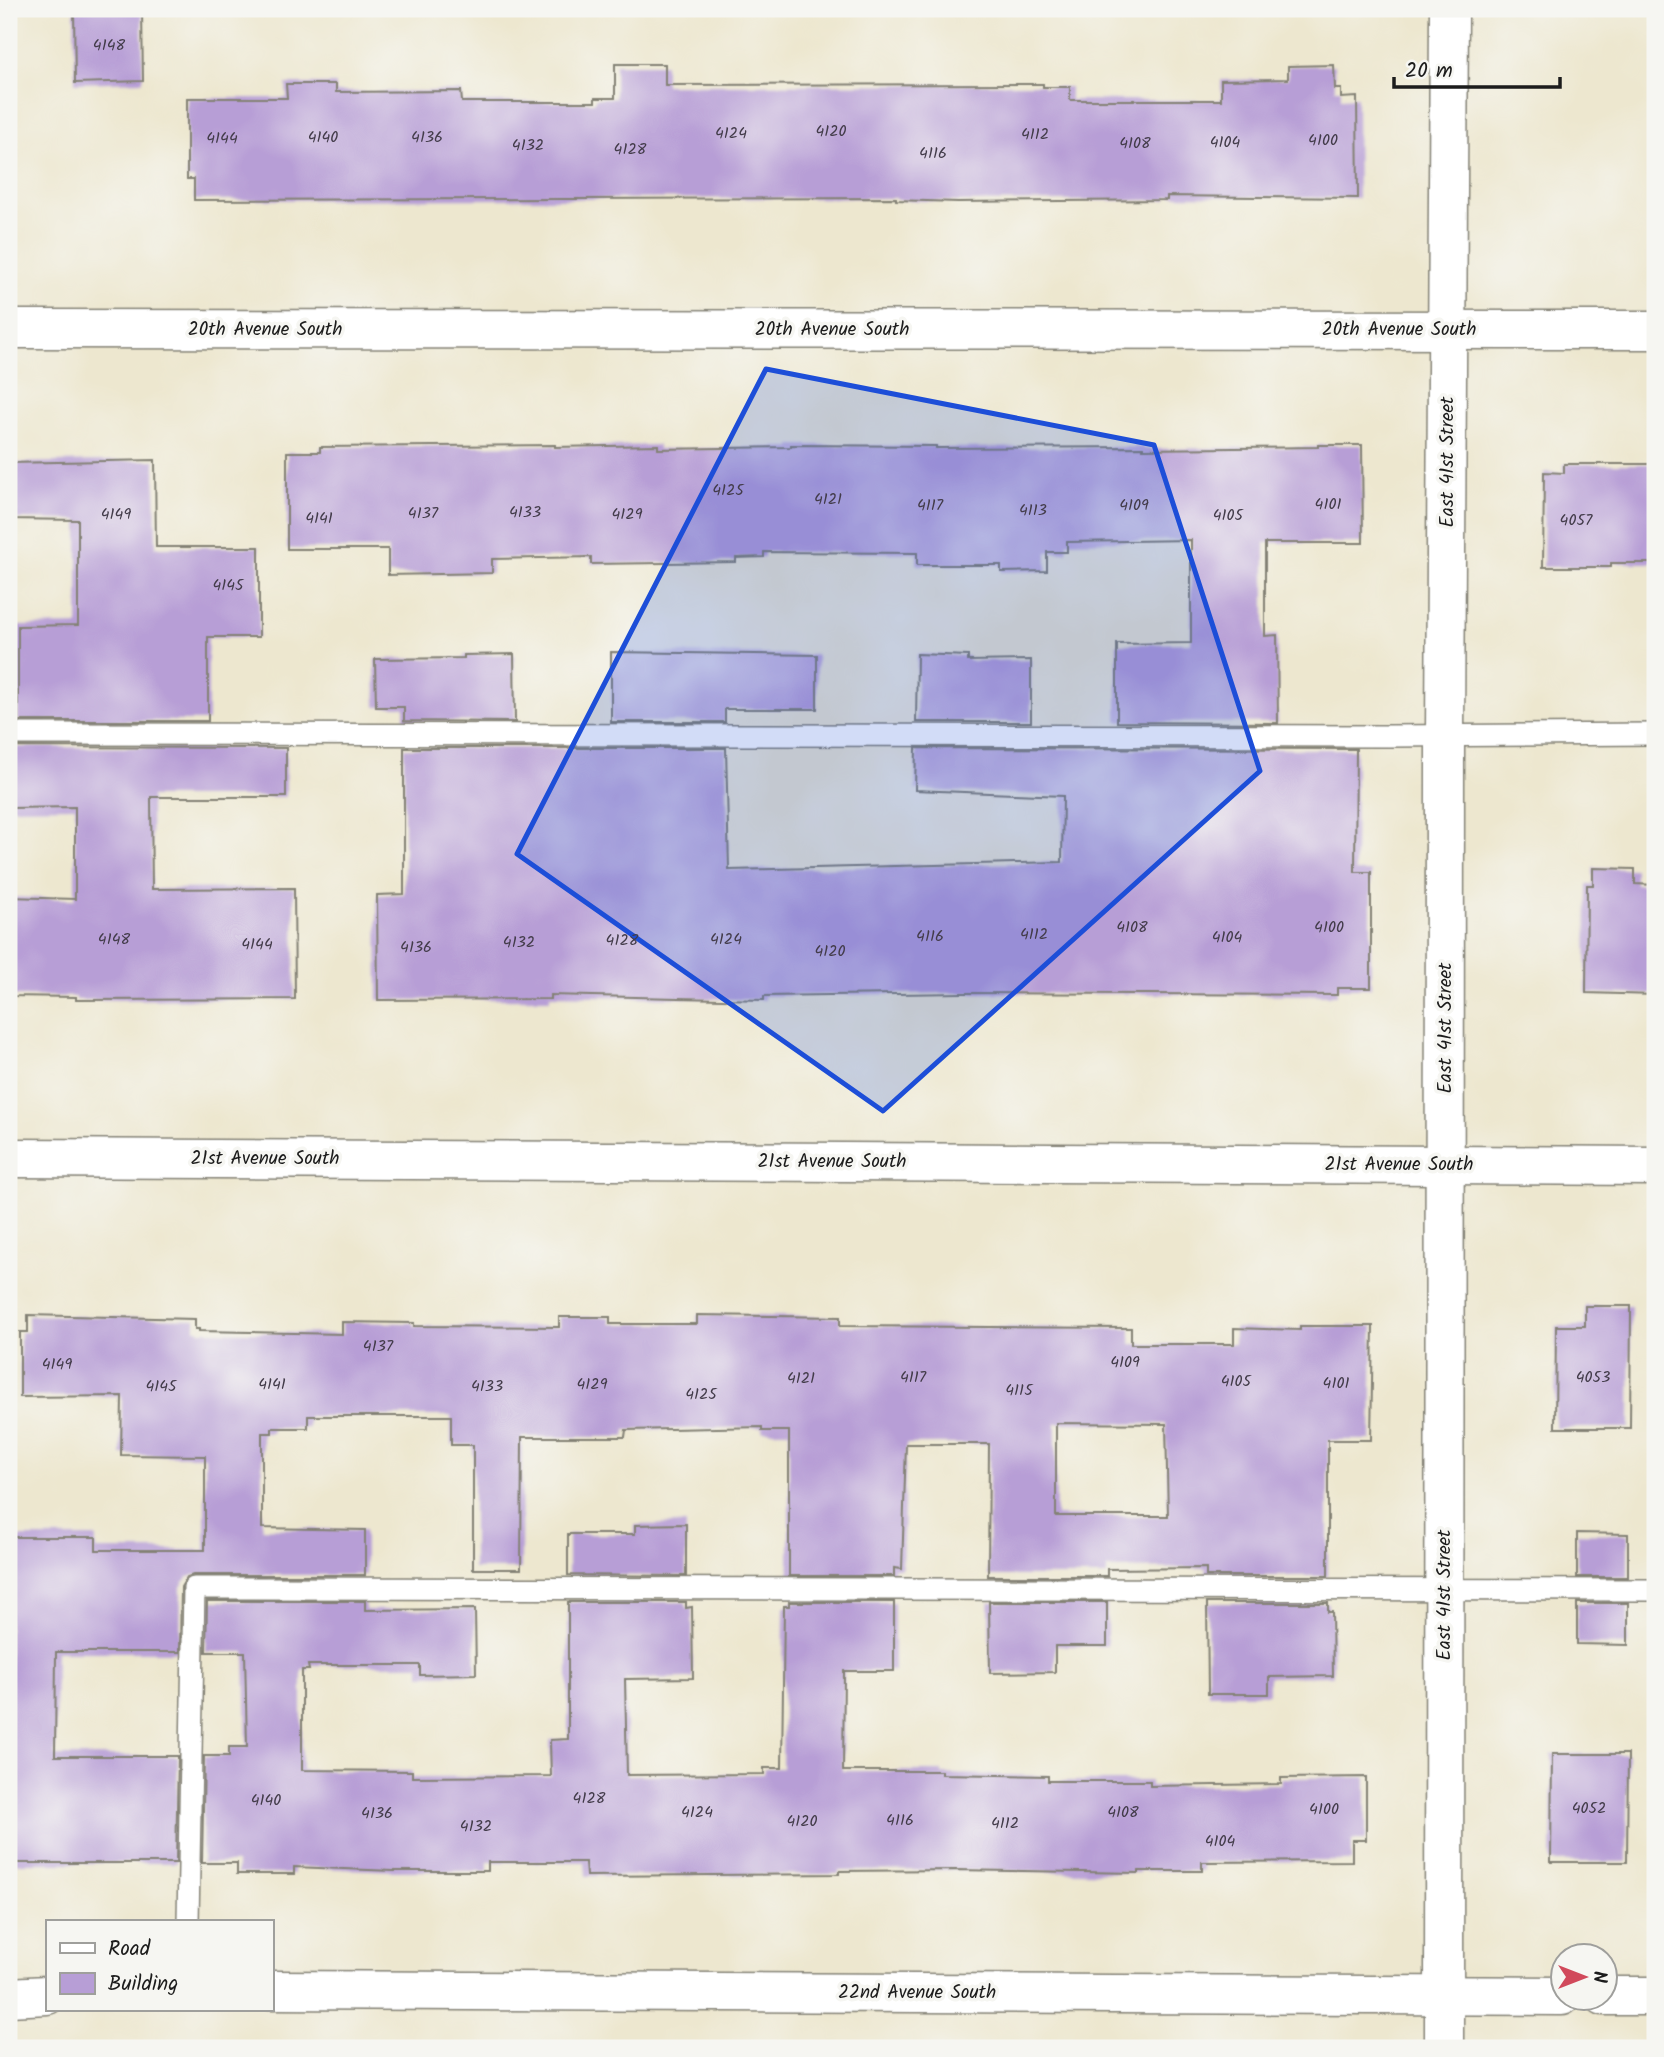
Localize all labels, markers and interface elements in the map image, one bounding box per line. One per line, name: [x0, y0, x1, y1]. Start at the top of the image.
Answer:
house number: 4148: [93, 33, 126, 58]
scale bar: [1394, 46, 1561, 90]
text: 20 m: [1405, 55, 1453, 88]
house number: 4120: [815, 119, 847, 144]
house number: 4124: [715, 121, 747, 146]
house number: 4112: [1021, 122, 1049, 147]
house number: 4140: [308, 125, 338, 150]
house number: 4136: [411, 125, 443, 150]
house number: 4144: [206, 126, 238, 151]
house number: 4100: [1308, 128, 1338, 153]
house number: 4104: [1210, 130, 1241, 155]
house number: 4108: [1119, 131, 1151, 156]
house number: 4132: [512, 133, 544, 158]
house number: 4128: [614, 137, 647, 162]
house number: 4116: [919, 141, 947, 166]
street label: 20th Avenue South: [188, 315, 342, 345]
street label: 20th Avenue South: [755, 315, 909, 345]
street label: 20th Avenue South: [1322, 315, 1476, 345]
street label: East 41st Street: [1433, 396, 1463, 527]
house number: 4125: [712, 478, 745, 503]
house number: 4121: [814, 487, 842, 512]
house number: 4101: [1315, 492, 1341, 517]
house number: 4117: [917, 493, 944, 518]
house number: 4109: [1119, 493, 1149, 518]
house number: 4113: [1019, 498, 1047, 523]
house number: 4133: [509, 500, 541, 525]
house number: 4137: [408, 501, 439, 526]
house number: 4149: [101, 502, 131, 527]
house number: 4129: [612, 502, 643, 527]
house number: 4105: [1213, 503, 1245, 528]
house number: 4141: [305, 506, 333, 531]
house number: 4057: [1560, 508, 1593, 533]
house number: 4145: [212, 573, 245, 598]
house number: 4108: [1116, 915, 1148, 940]
house number: 4100: [1314, 915, 1344, 940]
house number: 4112: [1020, 922, 1048, 947]
house number: 4116: [916, 924, 944, 949]
house number: 4104: [1212, 925, 1243, 950]
house number: 4148: [98, 927, 131, 952]
house number: 4124: [710, 927, 742, 952]
house number: 4128: [606, 928, 639, 953]
house number: 4132: [503, 930, 535, 955]
house number: 4144: [241, 932, 273, 957]
house number: 4136: [400, 935, 432, 960]
house number: 4120: [814, 939, 846, 964]
street label: East 41st Street: [1431, 962, 1461, 1093]
street label: 21st Avenue South: [191, 1144, 340, 1174]
street label: 21st Avenue South: [758, 1147, 907, 1177]
street label: 21st Avenue South: [1325, 1150, 1474, 1180]
house number: 4137: [363, 1334, 394, 1359]
house number: 4109: [1110, 1350, 1140, 1375]
house number: 4149: [42, 1352, 72, 1377]
house number: 4117: [900, 1365, 927, 1390]
house number: 4053: [1576, 1365, 1610, 1390]
house number: 4121: [787, 1366, 815, 1391]
house number: 4105: [1221, 1369, 1253, 1394]
house number: 4101: [1323, 1371, 1349, 1396]
house number: 4141: [258, 1372, 286, 1397]
house number: 4129: [577, 1372, 608, 1397]
house number: 4145: [145, 1374, 178, 1399]
house number: 4133: [471, 1374, 503, 1399]
house number: 4115: [1005, 1378, 1034, 1403]
house number: 4125: [685, 1382, 718, 1407]
street label: East 41st Street: [1430, 1529, 1460, 1660]
house number: 4128: [573, 1786, 606, 1811]
house number: 4140: [251, 1788, 281, 1813]
house number: 4052: [1572, 1796, 1606, 1821]
house number: 4100: [1309, 1797, 1339, 1822]
house number: 4124: [681, 1800, 713, 1825]
house number: 4108: [1107, 1800, 1139, 1825]
house number: 4136: [361, 1801, 393, 1826]
house number: 4116: [886, 1808, 914, 1833]
house number: 4120: [786, 1809, 818, 1834]
house number: 4112: [991, 1811, 1019, 1836]
house number: 4132: [460, 1814, 492, 1839]
house number: 4104: [1205, 1829, 1236, 1854]
legend: [46, 1920, 273, 2011]
text: Road: [108, 1933, 151, 1966]
north arrow: [1548, 1941, 1618, 2011]
text: Building: [108, 1968, 178, 2001]
text: N: [1584, 1971, 1614, 1983]
street label: 22nd Avenue South: [838, 1978, 996, 2008]

